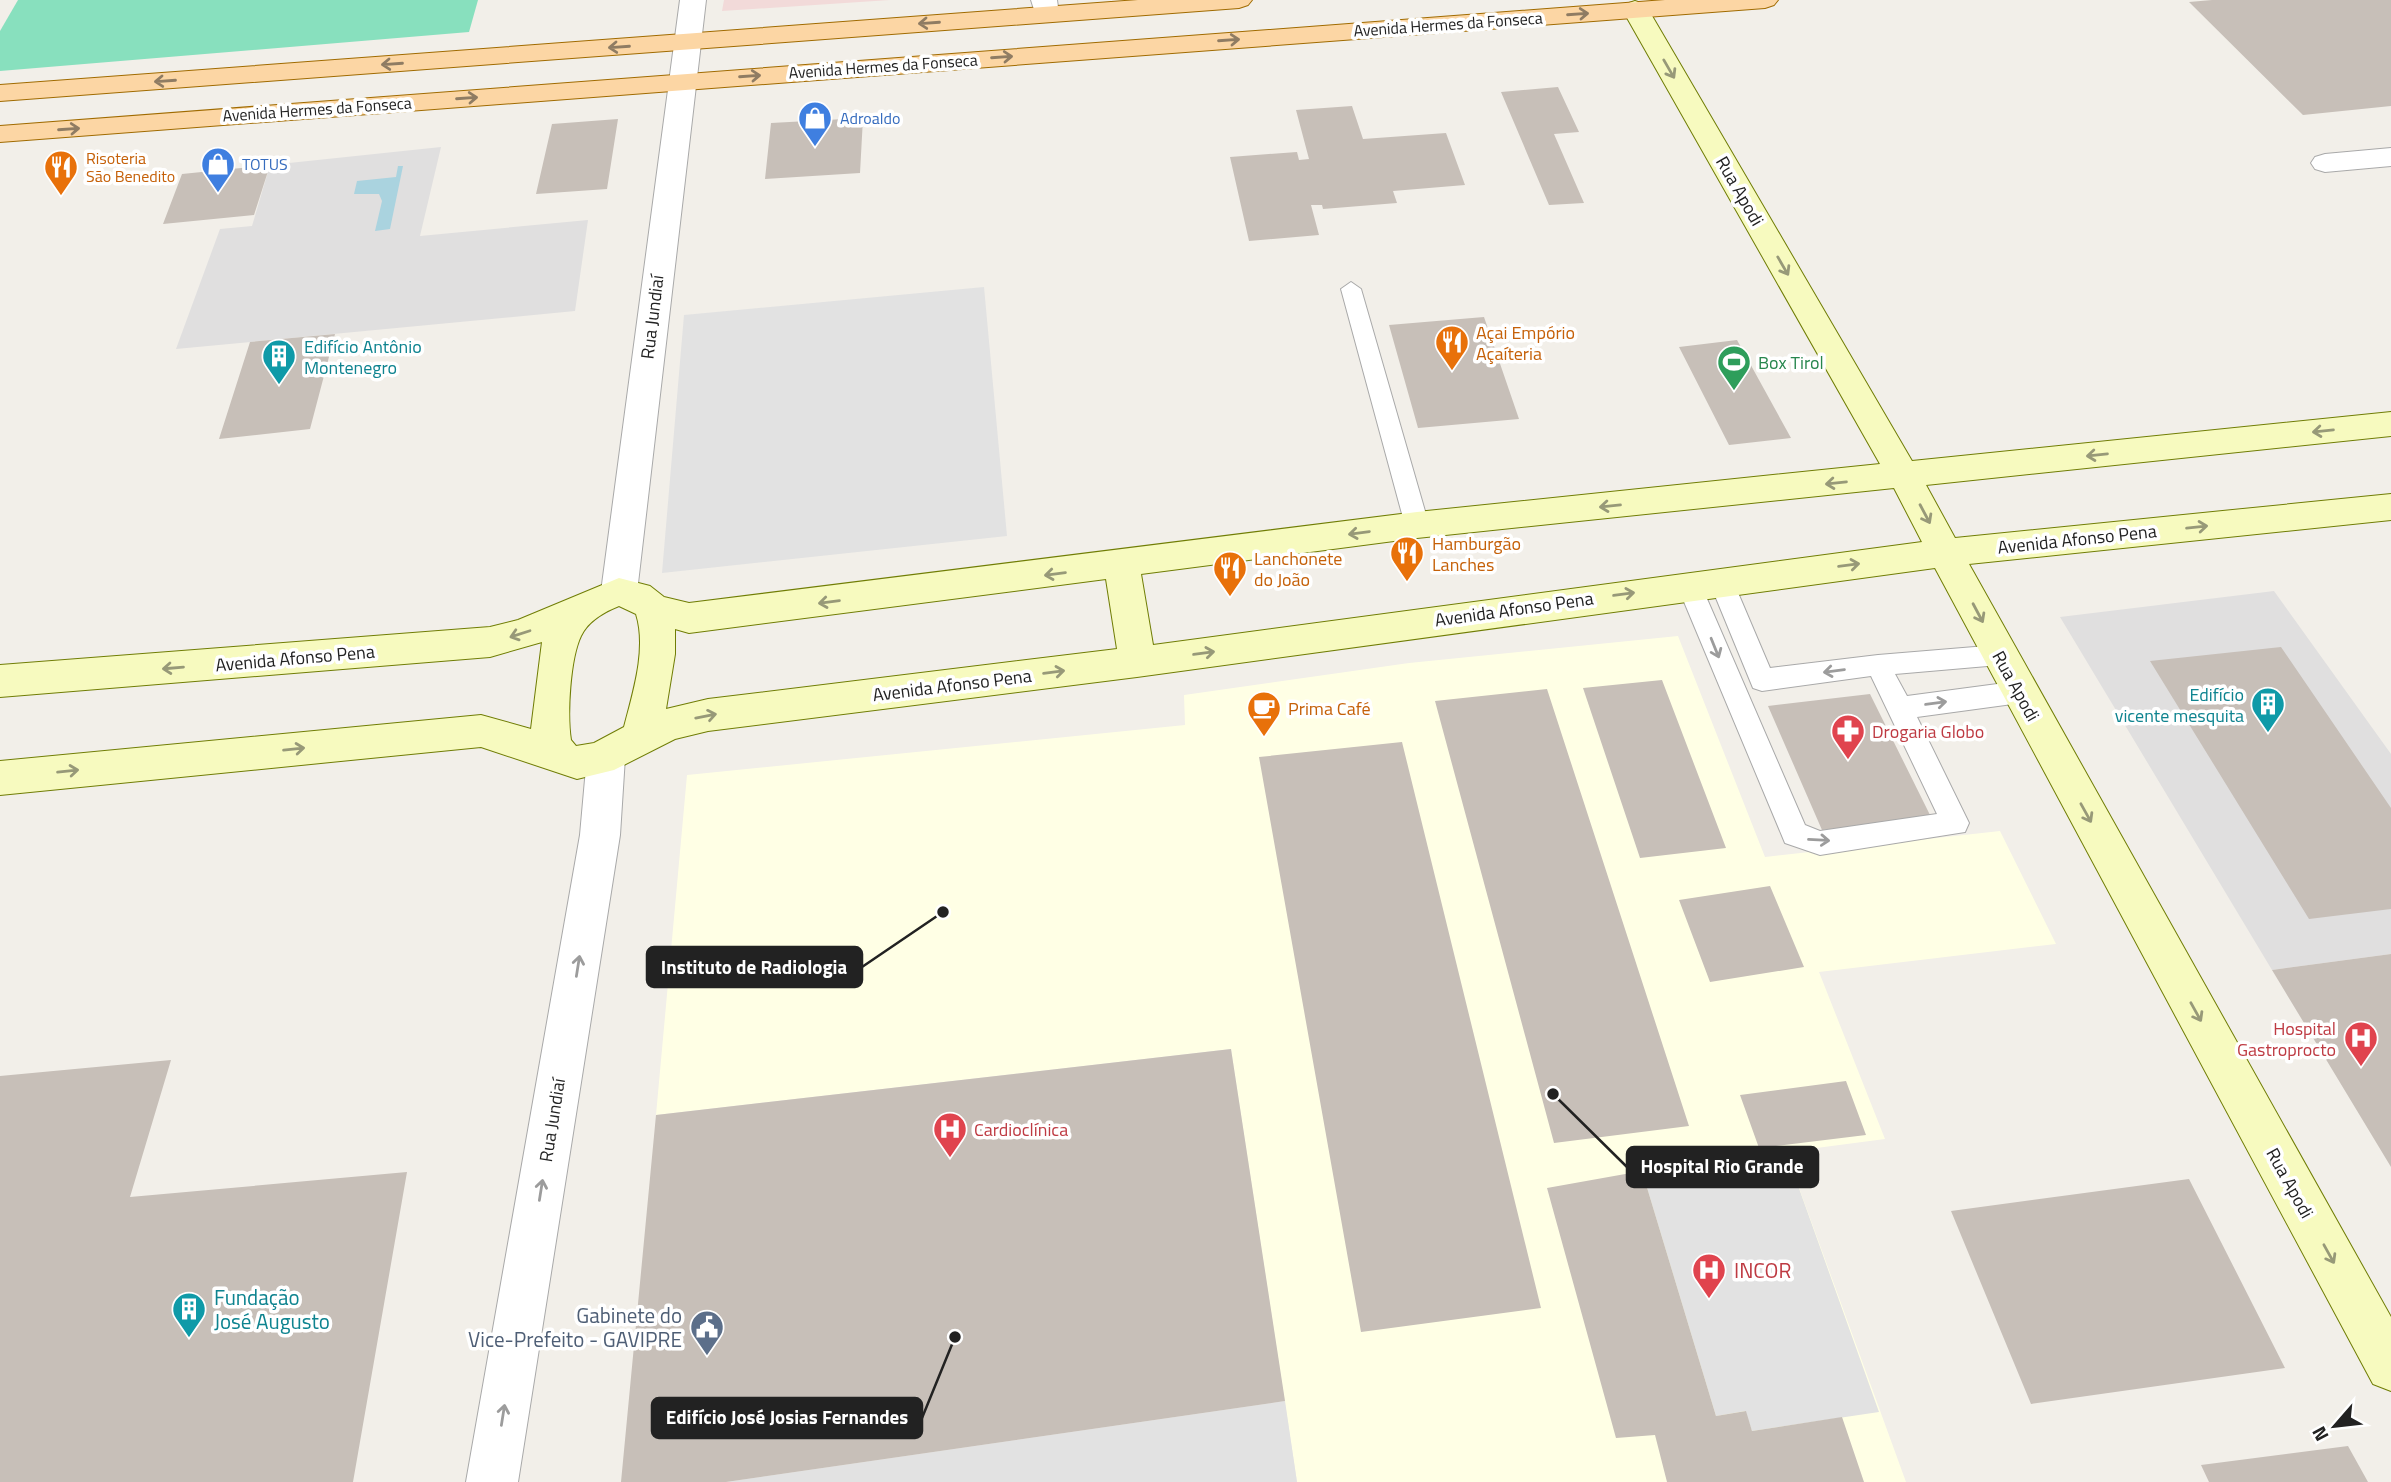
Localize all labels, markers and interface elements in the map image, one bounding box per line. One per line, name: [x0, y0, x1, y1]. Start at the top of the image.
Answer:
street label: Avenida Hermes da Fonseca: [1353, 5, 1543, 43]
one-way arrow: [1566, 7, 1588, 20]
one-way arrow: [918, 17, 941, 30]
one-way arrow: [1217, 33, 1239, 46]
one-way arrow: [608, 41, 631, 54]
street label: Avenida Hermes da Fonseca: [788, 47, 978, 85]
one-way arrow: [990, 50, 1013, 63]
one-way arrow: [381, 58, 404, 71]
one-way arrow: [1663, 58, 1677, 78]
one-way arrow: [739, 69, 761, 82]
one-way arrow: [154, 75, 177, 88]
street label: Avenida Hermes da Fonseca: [222, 90, 412, 128]
one-way arrow: [455, 91, 478, 104]
shop icon: Adroaldo: [796, 99, 834, 148]
place label: Adroaldo: [840, 106, 900, 130]
one-way arrow: [57, 122, 80, 135]
shop icon: TOTUS: [199, 145, 237, 194]
place label: Risoteria São Benedito: [86, 146, 175, 188]
restaurant icon: Risoteria São Benedito: [42, 148, 80, 197]
street label: Rua Apodi: [1709, 151, 1771, 231]
place label: TOTUS: [242, 152, 288, 176]
one-way arrow: [1776, 255, 1790, 275]
street label: Rua Jundiaí: [633, 271, 671, 361]
place label: Açai Empório Açaíteria: [1476, 319, 1575, 367]
restaurant icon: Açai Empório Açaíteria: [1433, 323, 1471, 372]
place label: Edifício Antônio Montenegro: [304, 333, 422, 381]
building icon: Edifício Antônio Montenegro: [260, 337, 298, 386]
sports icon: Box Tirol: [1715, 343, 1753, 392]
place label: Box Tirol: [1758, 349, 1824, 376]
one-way arrow: [2312, 425, 2335, 438]
one-way arrow: [2086, 449, 2109, 462]
one-way arrow: [1825, 476, 1848, 489]
one-way arrow: [1599, 500, 1622, 513]
one-way arrow: [1918, 503, 1932, 524]
street label: Avenida Afonso Pena: [1996, 517, 2158, 561]
one-way arrow: [2185, 520, 2208, 533]
one-way arrow: [1348, 527, 1371, 540]
place label: Hamburgão Lanches: [1432, 530, 1521, 578]
restaurant icon: Hamburgão Lanches: [1388, 534, 1426, 583]
place label: Lanchonete do João: [1254, 545, 1342, 593]
restaurant icon: Lanchonete do João: [1211, 549, 1249, 598]
one-way arrow: [1838, 558, 1860, 571]
one-way arrow: [1044, 567, 1066, 580]
street label: Avenida Afonso Pena: [1433, 585, 1595, 633]
one-way arrow: [1612, 587, 1635, 600]
one-way arrow: [818, 595, 841, 608]
one-way arrow: [1972, 602, 1985, 623]
one-way arrow: [510, 629, 532, 641]
one-way arrow: [1710, 637, 1723, 658]
street label: Avenida Afonso Pena: [214, 638, 376, 678]
one-way arrow: [1192, 646, 1215, 659]
street label: Rua Apodi: [1986, 646, 2046, 726]
one-way arrow: [162, 662, 184, 675]
street label: Avenida Afonso Pena: [871, 662, 1033, 708]
one-way arrow: [1823, 664, 1846, 677]
one-way arrow: [1042, 666, 1065, 679]
place label: Edifício vicente mesquita: [2115, 681, 2244, 729]
building icon: Edifício vicente mesquita: [2249, 685, 2287, 734]
cafe icon: Prima Café: [1245, 689, 1283, 738]
place label: Prima Café: [1288, 695, 1371, 722]
one-way arrow: [1924, 697, 1947, 710]
one-way arrow: [694, 708, 717, 722]
pharmacy icon: Drogaria Globo: [1829, 712, 1867, 761]
place label: Drogaria Globo: [1872, 718, 1984, 745]
one-way arrow: [283, 742, 305, 755]
one-way arrow: [56, 764, 79, 777]
one-way arrow: [2080, 802, 2093, 823]
one-way arrow: [1807, 834, 1830, 847]
callout: Instituto de Radiologia: [647, 947, 862, 987]
text: Instituto de Radiologia: [661, 952, 848, 981]
one-way arrow: [572, 955, 585, 978]
one-way arrow: [2190, 1001, 2203, 1022]
place label: Hospital Gastroprocto: [2237, 1015, 2336, 1063]
hospital icon: Hospital Gastroprocto: [2342, 1019, 2380, 1068]
street label: Rua Jundiaí: [532, 1074, 572, 1164]
hospital icon: Cardioclínica: [931, 1110, 969, 1159]
place label: Cardioclínica: [974, 1116, 1068, 1143]
street label: Rua Apodi: [2260, 1143, 2320, 1223]
callout: Hospital Rio Grande: [1627, 1147, 1818, 1187]
text: Hospital Rio Grande: [1641, 1151, 1804, 1180]
one-way arrow: [535, 1179, 548, 1202]
one-way arrow: [2323, 1244, 2337, 1264]
hospital icon: INCOR: [1690, 1251, 1728, 1300]
place label: INCOR: [1734, 1254, 1791, 1286]
place label: Fundação José Augusto: [214, 1281, 330, 1337]
building icon: Fundação José Augusto: [170, 1290, 208, 1339]
place label: Gabinete do Vice-Prefeito - GAVIPRE: [468, 1299, 682, 1355]
public building icon: Gabinete do Vice-Prefeito - GAVIPRE: [688, 1308, 726, 1357]
north arrow: [2300, 1391, 2370, 1461]
callout: Edifício José Josias Fernandes: [652, 1398, 922, 1438]
text: Edifício José Josias Fernandes: [666, 1402, 908, 1431]
one-way arrow: [497, 1404, 510, 1427]
text: N: [2304, 1422, 2335, 1447]

